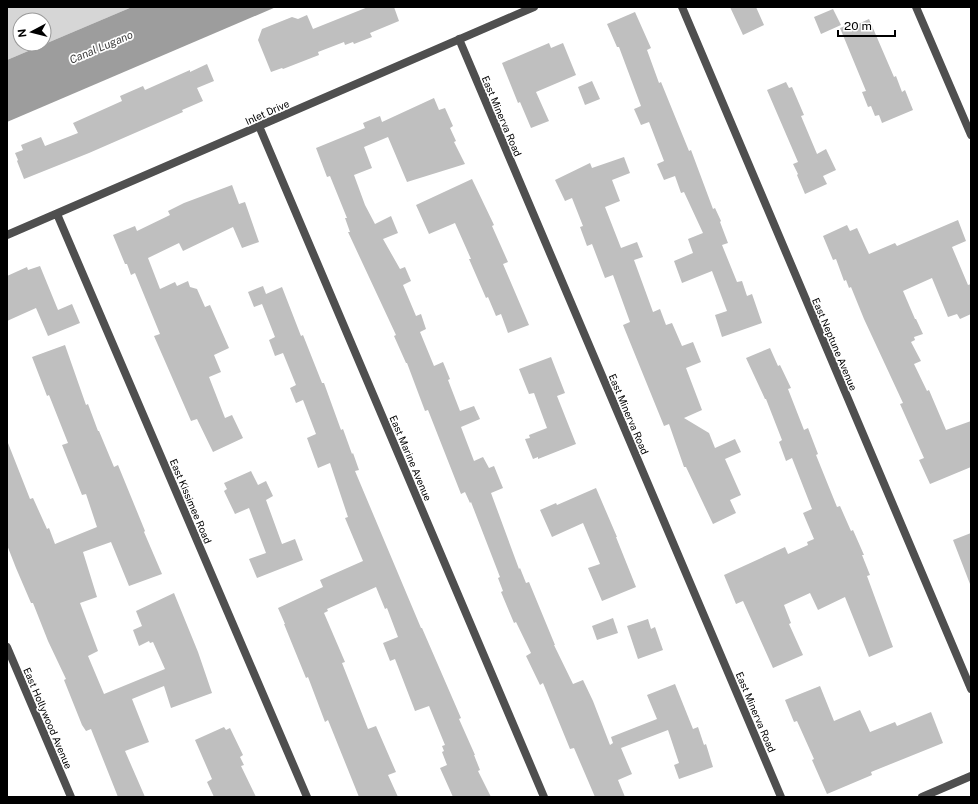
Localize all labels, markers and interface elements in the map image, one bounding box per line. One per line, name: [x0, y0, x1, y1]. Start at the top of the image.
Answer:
north arrow: [12, 12, 52, 52]
scale bar: [838, 12, 895, 38]
text: 20 m: [844, 19, 872, 33]
text: N: [16, 28, 29, 38]
water label: Canal Lugano: [68, 28, 135, 66]
street label: East Minerva Road: [480, 74, 524, 158]
street label: Inlet Drive: [243, 97, 291, 127]
street label: East Neptune Avenue: [810, 296, 860, 392]
street label: East Minerva Road: [607, 372, 651, 456]
street label: East Marine Avenue: [388, 413, 435, 503]
street label: East Kissimee Road: [168, 457, 214, 545]
street label: East Hollywood Avenue: [21, 665, 75, 771]
street label: East Minerva Road: [734, 670, 778, 754]

